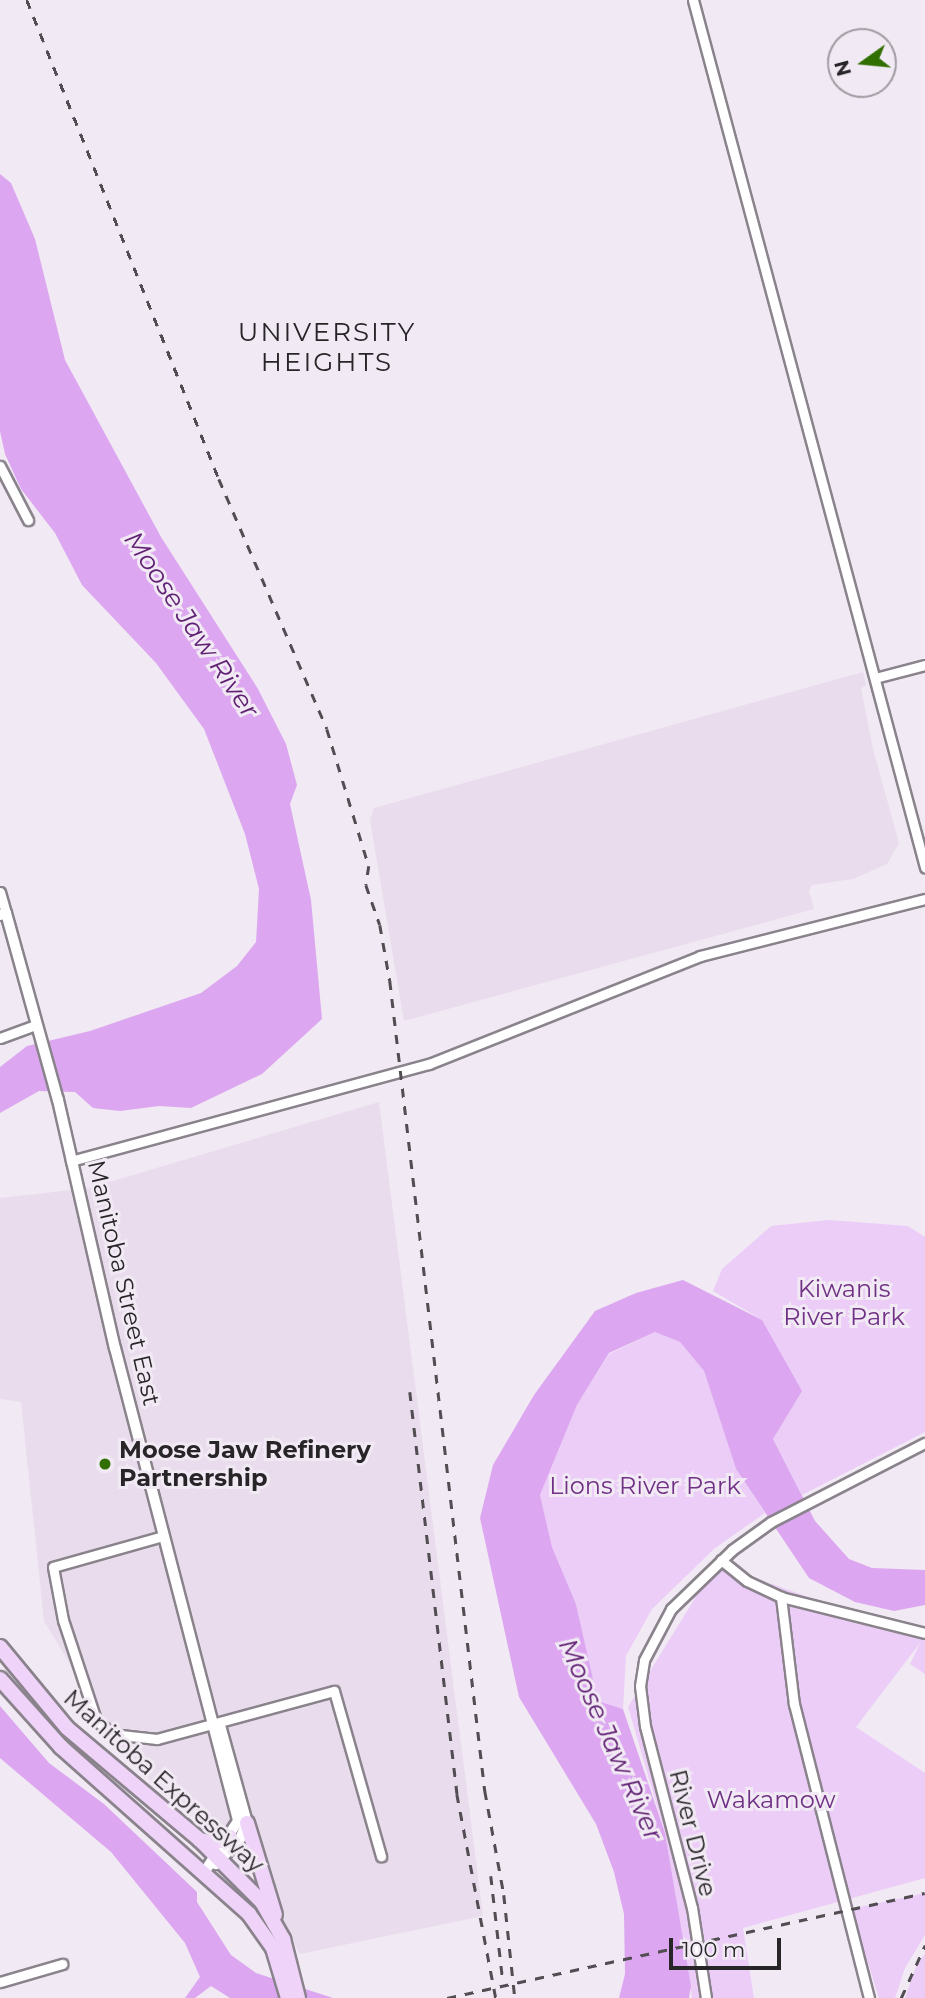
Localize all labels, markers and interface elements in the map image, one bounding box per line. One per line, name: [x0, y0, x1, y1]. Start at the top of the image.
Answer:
north arrow: [827, 28, 897, 98]
text: N: [830, 58, 856, 78]
district label: UNIVERSITY HEIGHTS: [239, 317, 415, 378]
water label: Moose Jaw River: [117, 526, 265, 724]
street label: Manitoba Street East: [82, 1158, 166, 1408]
park label: Kiwanis River Park: [783, 1275, 905, 1331]
place label: Moose Jaw Refinery Partnership: [119, 1436, 371, 1492]
marker: Moose Jaw Refinery Partnership: [97, 1456, 113, 1472]
park label: Lions River Park: [549, 1472, 741, 1500]
water label: Moose Jaw River: [551, 1634, 669, 1846]
street label: Manitoba Expressway: [58, 1683, 270, 1879]
street label: River Drive: [663, 1767, 723, 1899]
park label: Wakamow: [706, 1786, 836, 1814]
scale bar: [673, 1924, 785, 1968]
text: 100 m: [682, 1937, 745, 1962]

